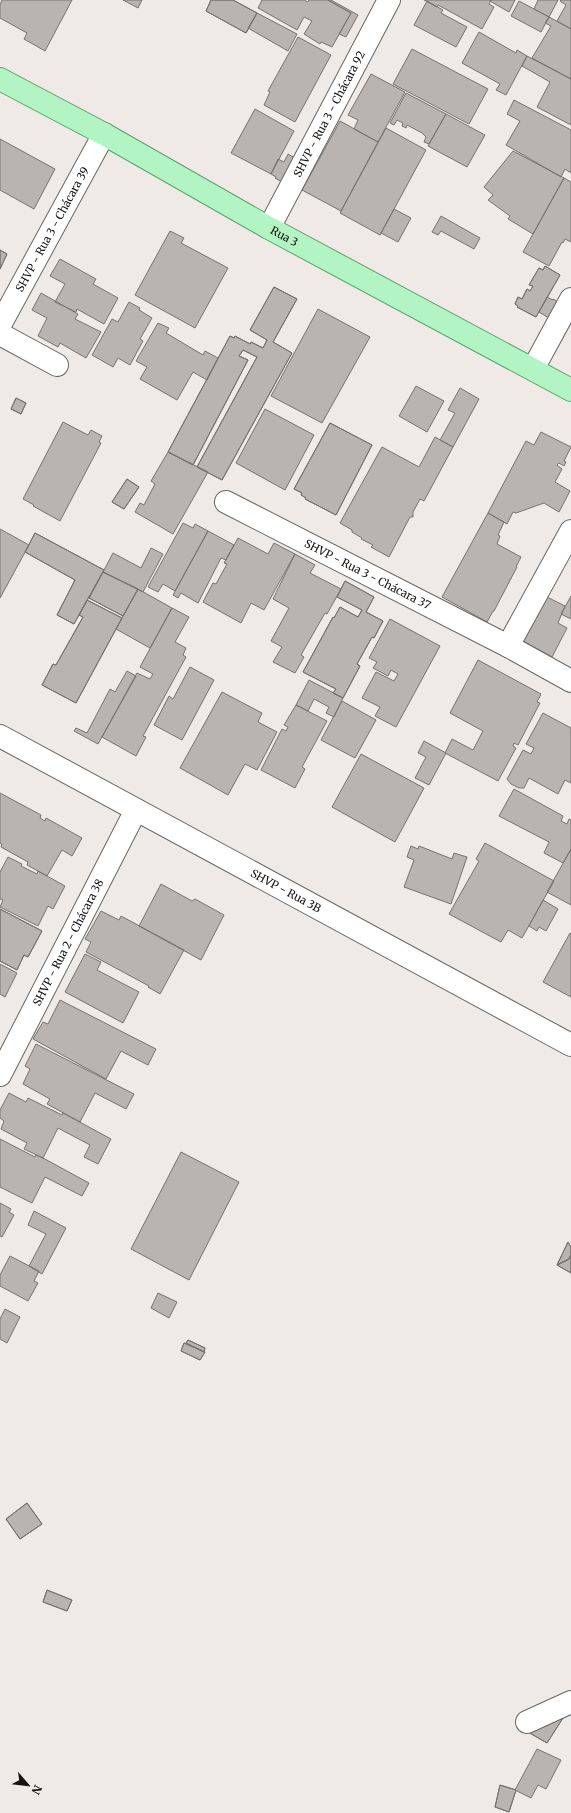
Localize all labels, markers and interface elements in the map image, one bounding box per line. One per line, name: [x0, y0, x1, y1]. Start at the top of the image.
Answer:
street label: SHVP - Rua 3 - Chácara 92: [290, 48, 368, 179]
street label: SHVP - Rua 3 - Chácara 39: [12, 164, 92, 294]
street label: Rua 3: [268, 223, 301, 249]
street label: SHVP - Rua 3 - Chácara 37: [302, 536, 433, 612]
street label: SHVP - Rua 3B: [248, 866, 324, 916]
street label: SHVP - Rua 2 - Chácara 38: [30, 876, 107, 1008]
north arrow: [8, 1765, 48, 1805]
text: N: [28, 1783, 45, 1797]

